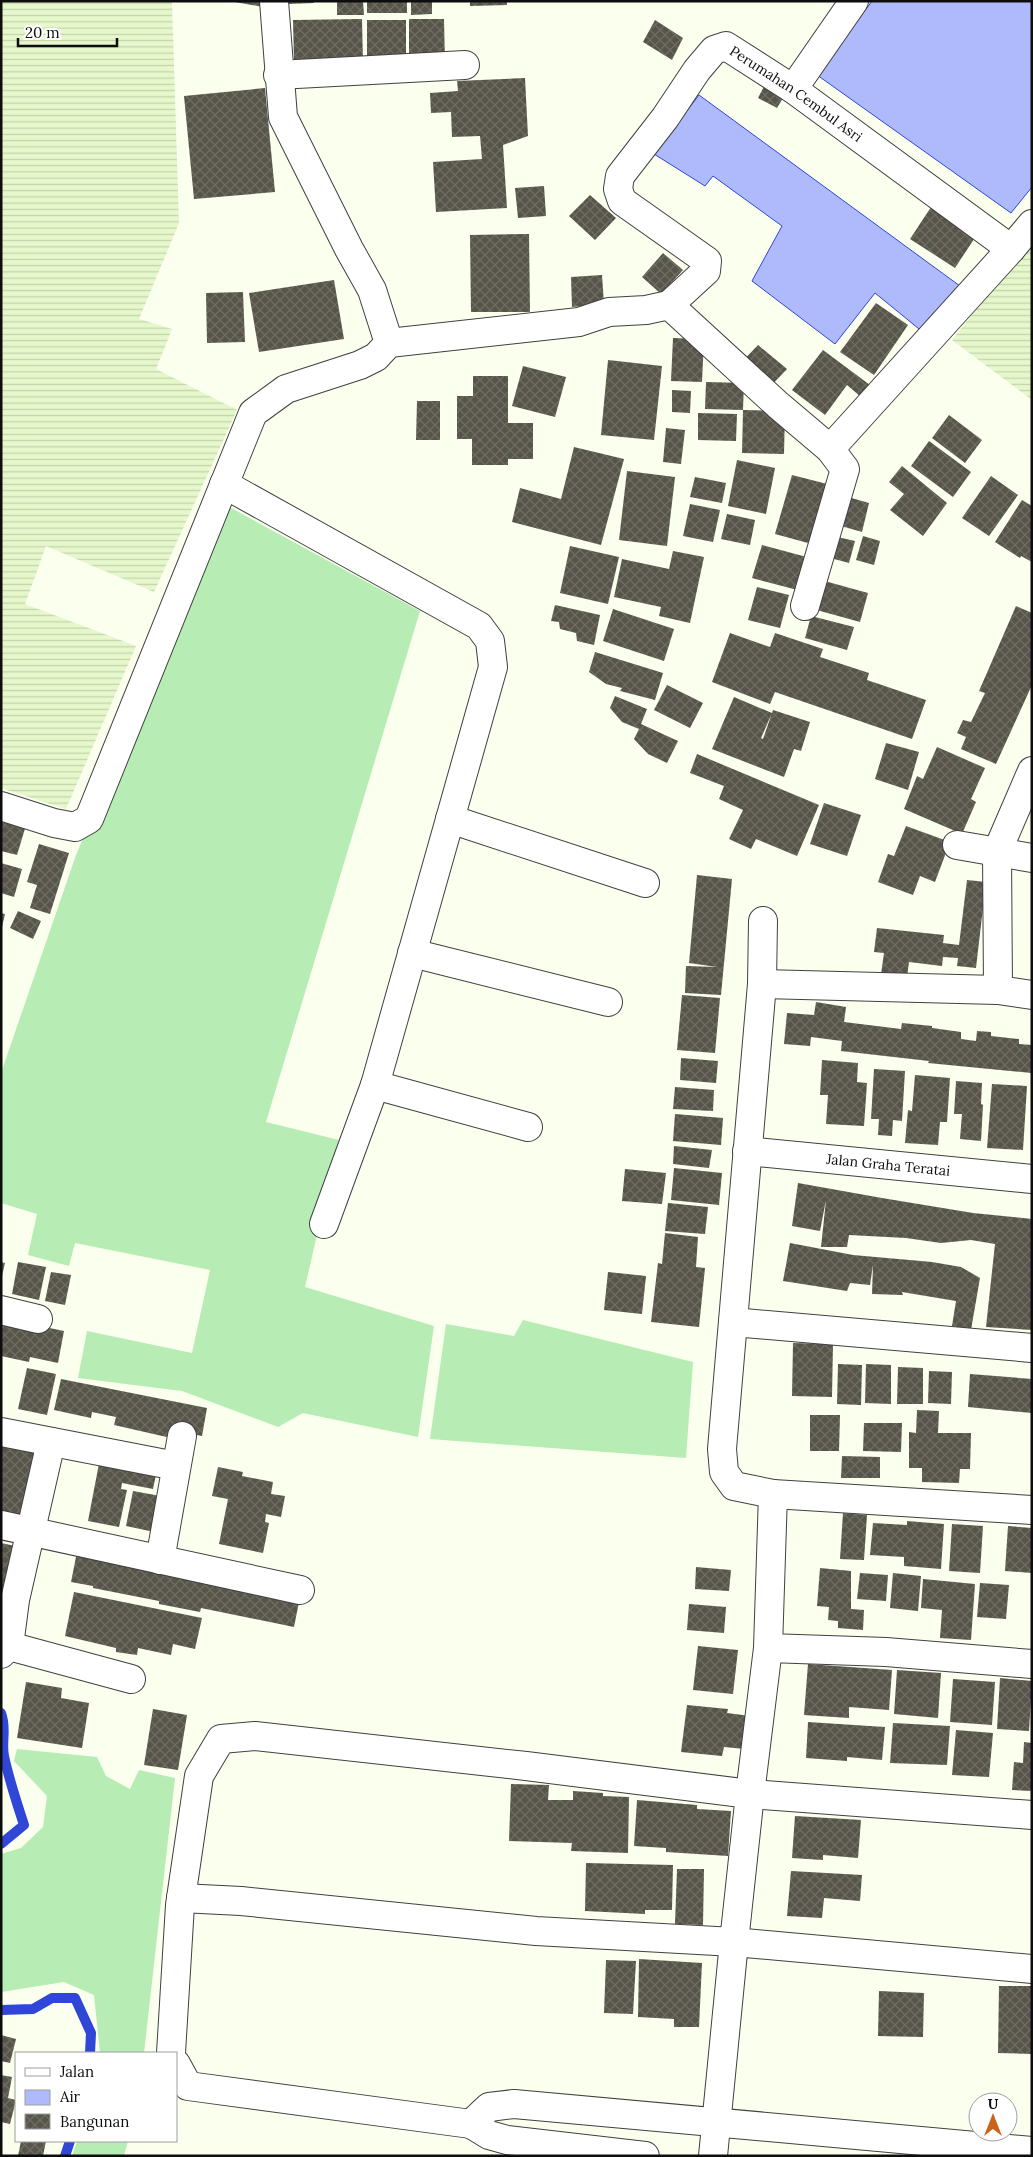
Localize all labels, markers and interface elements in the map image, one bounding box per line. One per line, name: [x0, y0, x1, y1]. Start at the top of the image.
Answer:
scale bar: [18, 15, 116, 47]
text: 20 m: [25, 23, 60, 42]
street label: Perumahan Cembul Asri: [726, 42, 866, 146]
street label: Jalan Graha Teratai: [825, 1150, 951, 1180]
legend: [15, 2052, 178, 2142]
text: Jalan: [59, 2062, 94, 2081]
text: Air: [59, 2087, 81, 2106]
north arrow: [968, 2092, 1018, 2142]
text: U: [988, 2095, 999, 2113]
text: Bangunan: [60, 2112, 129, 2131]

